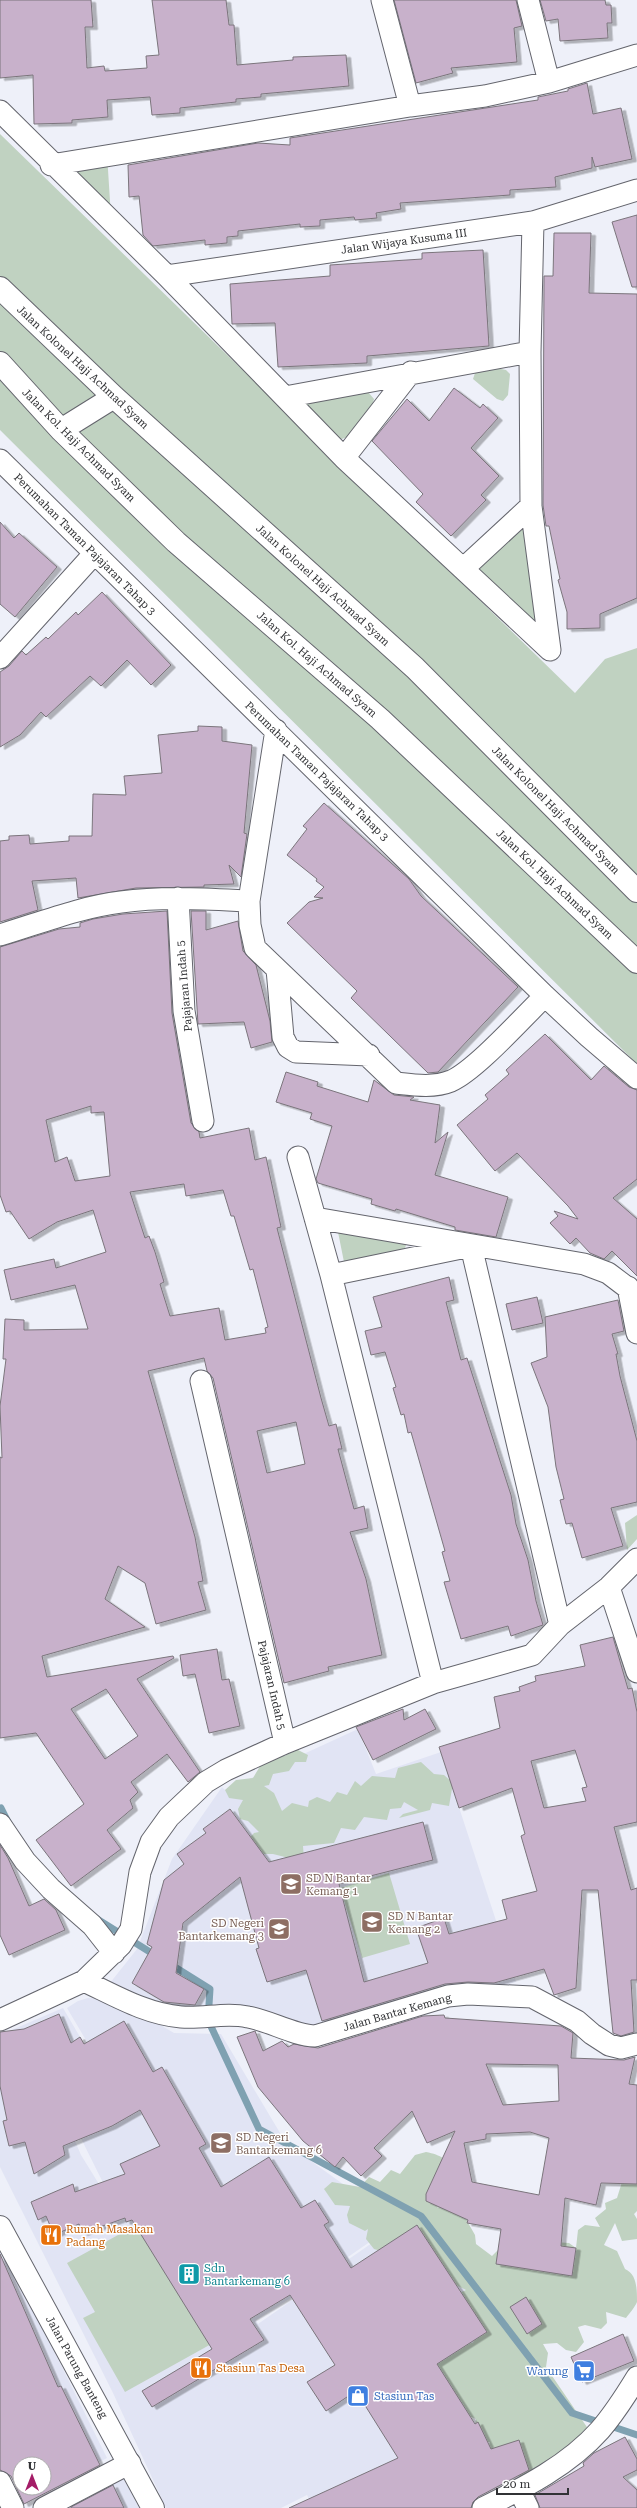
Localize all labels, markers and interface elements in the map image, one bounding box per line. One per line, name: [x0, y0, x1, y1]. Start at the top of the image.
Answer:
street label: Jalan Wijaya Kusuma III: [340, 226, 468, 257]
street label: Jalan Kolonel Haji Achmad Syam: [14, 303, 151, 432]
street label: Jalan Kol. Haji Achmad Syam: [19, 386, 138, 505]
street label: Perumahan Taman Pajajaran Tahap 3: [11, 471, 158, 618]
street label: Jalan Kolonel Haji Achmad Syam: [253, 522, 392, 649]
street label: Jalan Kol. Haji Achmad Syam: [254, 609, 379, 720]
street label: Perumahan Taman Pajajaran Tahap 3: [242, 699, 391, 844]
street label: Jalan Kolonel Haji Achmad Syam: [489, 744, 622, 877]
street label: Jalan Kol. Haji Achmad Syam: [494, 827, 616, 942]
street label: Pajajaran Indah 5: [174, 940, 195, 1032]
street label: Pajajaran Indah 5: [255, 1639, 288, 1731]
school or university icon: SD N Bantar Kemang 1: [278, 1871, 304, 1897]
place label: SD N Bantar Kemang 1: [306, 1872, 371, 1898]
school or university icon: SD N Bantar Kemang 2: [359, 1909, 385, 1935]
place label: SD N Bantar Kemang 2: [388, 1910, 453, 1936]
school or university icon: SD Negeri Bantarkemang 3: [266, 1916, 292, 1942]
place label: SD Negeri Bantarkemang 3: [178, 1917, 264, 1943]
street label: Jalan Bantar Kemang: [342, 1991, 453, 2034]
school or university icon: SD Negeri Bantarkemang 6: [208, 2130, 234, 2156]
place label: SD Negeri Bantarkemang 6: [236, 2131, 322, 2157]
restaurant icon: Rumah Masakan Padang: [38, 2222, 64, 2248]
place label: Rumah Masakan Padang: [66, 2223, 153, 2249]
building icon: Sdn Bantarkemang 6: [176, 2261, 202, 2287]
place label: Sdn Bantarkemang 6: [204, 2262, 290, 2288]
street label: Jalan Parung Banteng: [43, 2314, 111, 2421]
restaurant icon: Stasiun Tas Desa: [188, 2355, 214, 2381]
supermarket icon: Warung: [571, 2358, 597, 2384]
place label: Stasiun Tas Desa: [216, 2362, 305, 2375]
place label: Warung: [527, 2365, 569, 2378]
shop icon: Stasiun Tas: [345, 2383, 371, 2409]
place label: Stasiun Tas: [374, 2390, 434, 2403]
north arrow: [12, 2456, 52, 2496]
text: U: [28, 2460, 37, 2473]
scale bar: [497, 2470, 568, 2496]
text: 20 m: [503, 2477, 530, 2491]

